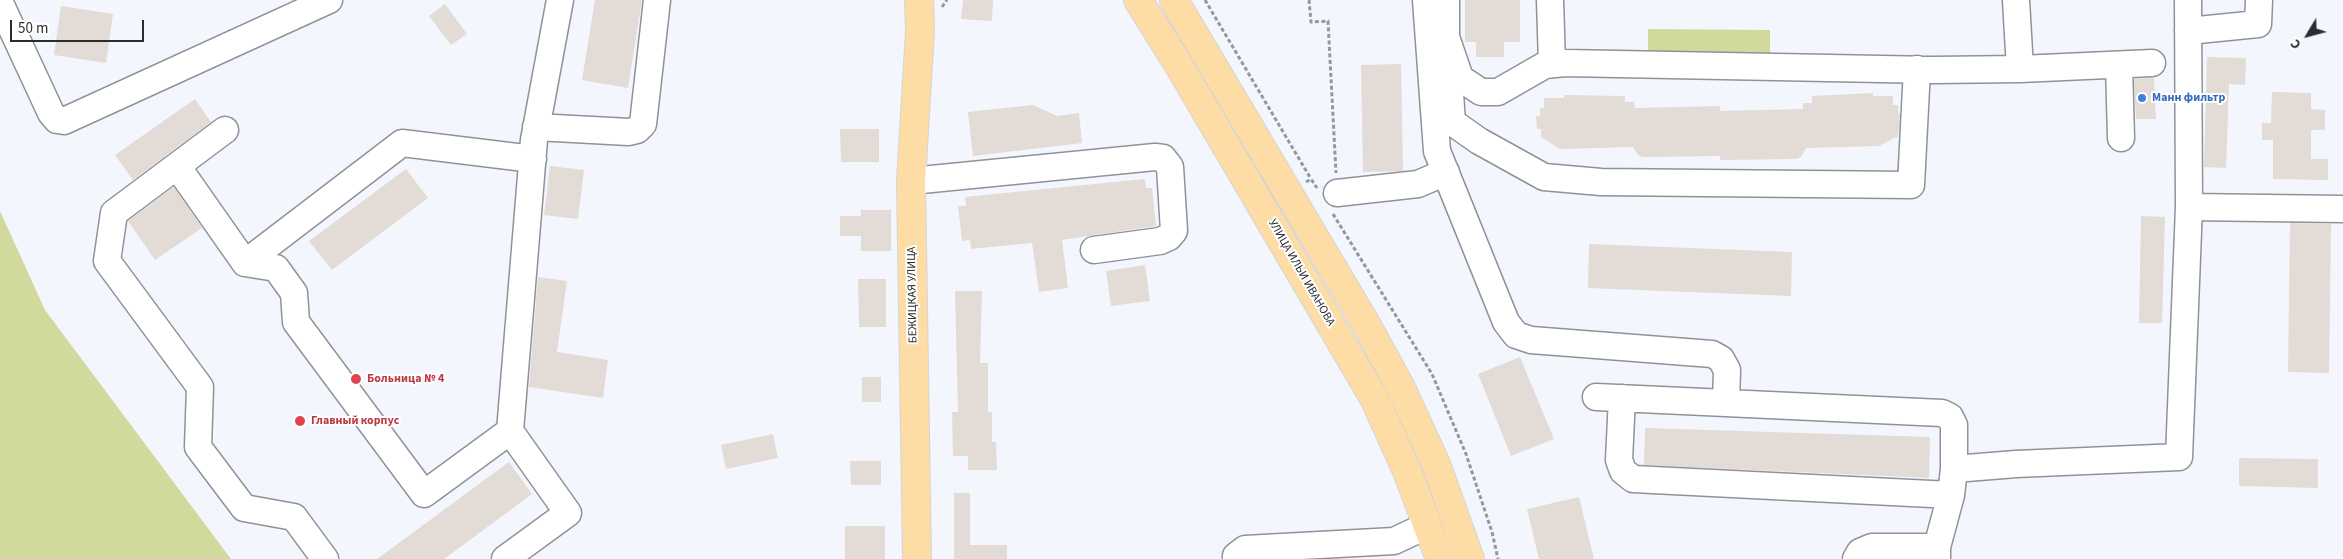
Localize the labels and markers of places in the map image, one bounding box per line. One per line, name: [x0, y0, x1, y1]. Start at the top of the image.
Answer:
place label: Манн фильтр: [2152, 91, 2225, 105]
marker: Манн фильтр: [2136, 92, 2148, 104]
marker: Больница № 4: [349, 372, 363, 386]
place label: Больница № 4: [367, 372, 444, 386]
marker: Главный корпус: [293, 414, 307, 428]
place label: Главный корпус: [311, 414, 399, 428]

